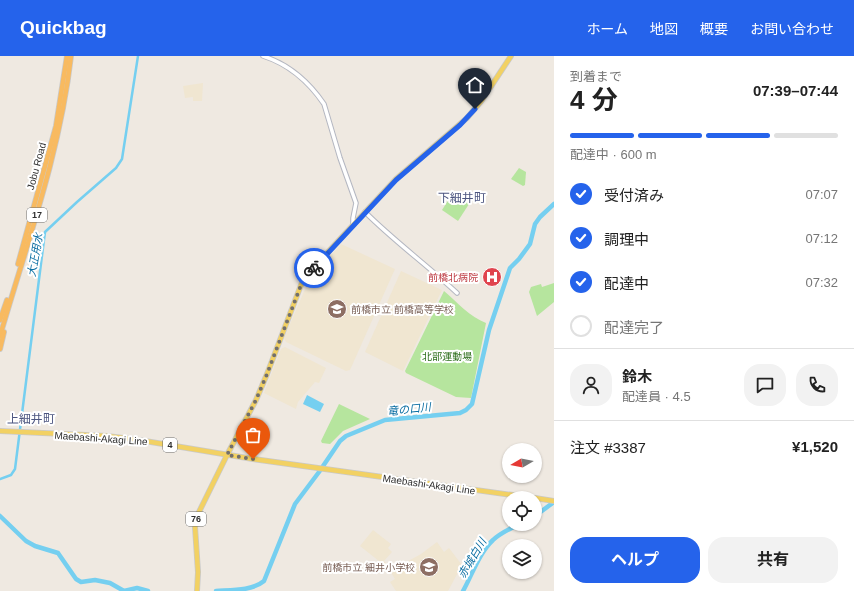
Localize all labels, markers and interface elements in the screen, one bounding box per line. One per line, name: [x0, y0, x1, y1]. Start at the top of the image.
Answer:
text: Quickbag: [20, 17, 107, 38]
text: ホーム: [586, 21, 628, 37]
text: 地図: [650, 21, 678, 37]
text: 概要: [700, 21, 728, 37]
text: お問い合わせ: [750, 21, 834, 37]
pin: [458, 68, 492, 109]
text: 到着まで: [570, 69, 622, 84]
icon: home: [464, 74, 486, 96]
text: 07:39–07:44: [753, 82, 838, 99]
text: 4 分: [570, 85, 618, 115]
street label: Jobu Road: [25, 141, 48, 191]
text: 配達中 · 600 m: [570, 147, 657, 162]
icon: check: [570, 183, 592, 205]
text: 受付済み: [604, 187, 664, 204]
text: 07:07: [805, 187, 838, 202]
district label: 下細井町: [438, 191, 486, 205]
road number: 17: [27, 208, 47, 222]
icon: check: [570, 227, 592, 249]
water label: 大正用水: [25, 231, 45, 278]
text: 調理中: [604, 231, 649, 248]
text: 07:12: [805, 231, 838, 246]
courier: [294, 248, 334, 288]
icon: bike: [303, 257, 325, 279]
hospital icon: 前橋北病院: [481, 266, 503, 288]
icon: check: [570, 271, 592, 293]
place label: 前橋北病院: [428, 272, 478, 283]
text: 配達中: [604, 275, 649, 292]
text: 07:32: [805, 275, 838, 290]
school or university icon: 前橋市立 前橋高等学校: [326, 298, 348, 320]
place label: 前橋市立 前橋高等学校: [351, 304, 454, 315]
text: 配達完了: [604, 319, 664, 336]
park label: 北部運動場: [422, 351, 472, 362]
button: person: [570, 364, 612, 406]
button: chat: [744, 364, 786, 406]
button: phone: [796, 364, 838, 406]
text: 鈴木: [622, 368, 652, 385]
text: 配達員 · 4.5: [622, 389, 691, 404]
water label: 竜の口川: [386, 401, 433, 417]
district label: 上細井町: [7, 412, 55, 426]
pin: [236, 418, 270, 459]
icon: bag: [242, 424, 264, 446]
street label: Maebashi-Akagi Line: [54, 430, 148, 447]
road number: 4: [163, 438, 177, 452]
text: ¥1,520: [792, 438, 838, 455]
text: 注文 #3387: [570, 439, 646, 456]
north arrow: [502, 443, 542, 483]
map controls: [502, 443, 542, 579]
street label: Maebashi-Akagi Line: [382, 473, 476, 497]
button: locate: [502, 491, 542, 531]
road number: 76: [186, 512, 206, 526]
water label: 赤城白川: [456, 535, 489, 580]
button: ヘルプ: [570, 537, 700, 583]
button: 共有: [708, 537, 838, 583]
button: layers: [502, 539, 542, 579]
school or university icon: 前橋市立 細井小学校: [418, 556, 440, 578]
place label: 前橋市立 細井小学校: [322, 562, 415, 573]

